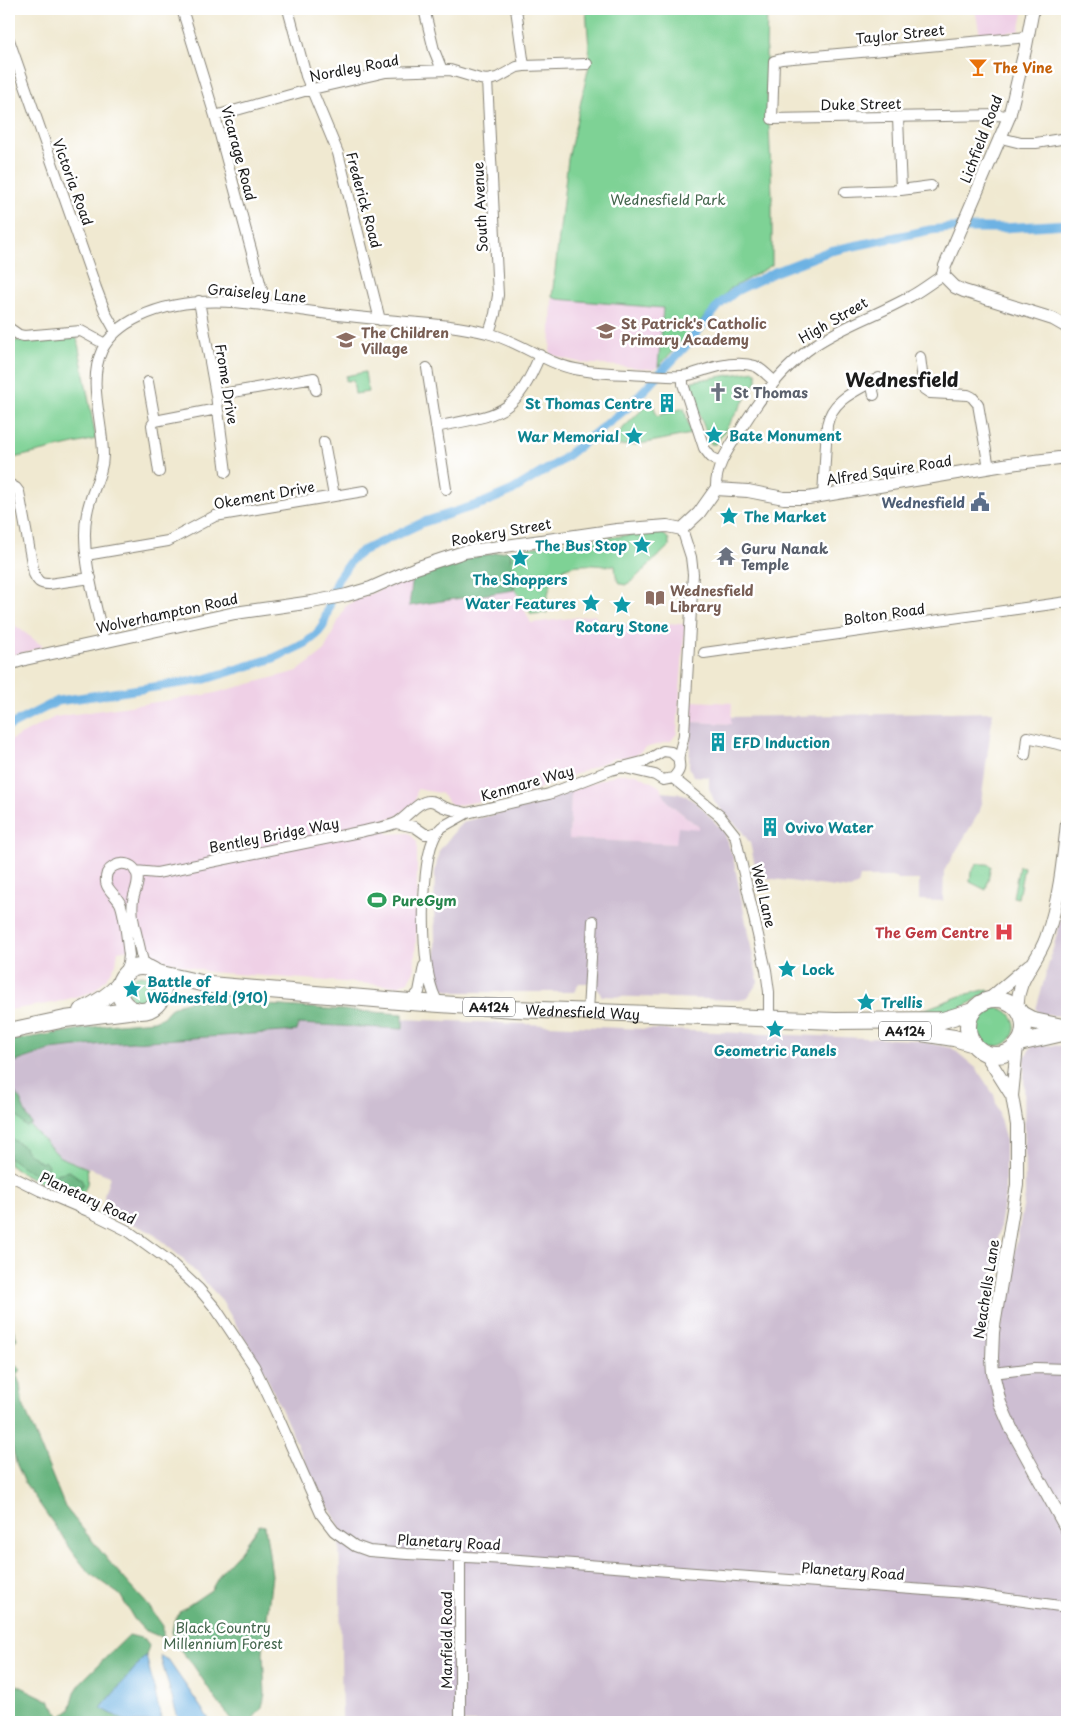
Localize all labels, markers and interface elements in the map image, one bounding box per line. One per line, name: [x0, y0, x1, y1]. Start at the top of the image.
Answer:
street label: Taylor Street: [855, 19, 946, 49]
street label: Nordley Road: [307, 49, 401, 87]
bar icon: The Vine: [967, 56, 989, 78]
place label: The Vine: [993, 57, 1053, 78]
street label: Lichfield Road: [955, 92, 1007, 186]
street label: Duke Street: [820, 93, 902, 115]
street label: Vicarage Road: [216, 103, 262, 203]
street label: Victoria Road: [48, 136, 98, 228]
street label: Frederick Road: [341, 149, 387, 251]
street label: South Avenue: [467, 161, 493, 253]
park label: Wednesfield Park: [610, 189, 726, 210]
street label: Graiseley Lane: [207, 278, 308, 308]
street label: High Street: [795, 292, 872, 348]
place label: St Patrick's Catholic Primary Academy: [621, 313, 767, 350]
school or university icon: St Patrick's Catholic Primary Academy: [595, 320, 617, 342]
place label: The Children Village: [361, 322, 449, 359]
school or university icon: The Children Village: [335, 329, 357, 351]
street label: Frome Drive: [210, 342, 244, 426]
district label: Wednesfield: [845, 365, 959, 393]
church icon: St Thomas: [707, 381, 729, 403]
place label: St Thomas: [733, 382, 808, 403]
building icon: St Thomas Centre: [656, 392, 678, 414]
place label: St Thomas Centre: [525, 393, 652, 414]
place icon: Bate Monument: [703, 424, 725, 446]
place icon: War Memorial: [623, 425, 645, 447]
place label: Bate Monument: [729, 425, 842, 446]
place label: War Memorial: [517, 426, 619, 447]
street label: Alfred Squire Road: [825, 450, 953, 490]
street label: Okement Drive: [212, 476, 316, 514]
public building icon: Wednesfield: [969, 491, 991, 513]
place label: Wednesfield: [881, 492, 965, 513]
place icon: The Market: [718, 505, 740, 527]
place label: The Market: [744, 506, 827, 527]
street label: Rookery Street: [449, 513, 553, 551]
place icon: The Bus Stop: [631, 534, 653, 556]
place label: The Bus Stop: [535, 535, 627, 556]
place label: Guru Nanak Temple: [741, 538, 829, 575]
temple icon: Guru Nanak Temple: [715, 545, 737, 567]
place icon: The Shoppers: [509, 547, 531, 569]
place label: The Shoppers: [473, 569, 568, 590]
place label: Wednesfield Library: [670, 580, 754, 617]
library icon: Wednesfield Library: [644, 587, 666, 609]
street label: Wolverhampton Road: [94, 588, 240, 638]
place icon: Water Features: [580, 592, 602, 614]
place label: Water Features: [465, 593, 576, 614]
place icon: Rotary Stone: [611, 594, 633, 616]
street label: Bolton Road: [842, 598, 926, 630]
place label: Rotary Stone: [575, 616, 669, 637]
building icon: EFD Induction: [707, 731, 729, 753]
place label: EFD Induction: [733, 732, 830, 753]
street label: Kenmare Way: [478, 760, 576, 806]
street label: Bentley Bridge Way: [207, 812, 341, 858]
building icon: Ovivo Water: [759, 816, 781, 838]
place label: Ovivo Water: [785, 817, 874, 838]
street label: Well Lane: [746, 862, 782, 930]
sports icon: PureGym: [366, 889, 388, 911]
place label: PureGym: [392, 890, 456, 911]
hospital icon: The Gem Centre: [993, 921, 1015, 943]
place label: The Gem Centre: [875, 922, 989, 943]
place icon: Lock: [776, 958, 798, 980]
place label: Lock: [802, 959, 835, 980]
place label: Battle of Wōdnesfeld (910): [147, 971, 268, 1008]
place icon: Battle of Wōdnesfeld (910): [121, 978, 143, 1000]
place icon: Trellis: [855, 991, 877, 1013]
place label: Trellis: [881, 992, 923, 1013]
road number: A4124: [463, 998, 515, 1016]
street label: Wednesfield Way: [525, 999, 640, 1024]
place icon: Geometric Panels: [764, 1018, 786, 1040]
road number: A4124: [879, 1021, 931, 1040]
place label: Geometric Panels: [714, 1040, 837, 1061]
street label: Planetary Road: [37, 1167, 139, 1229]
street label: Neachells Lane: [968, 1238, 1004, 1340]
street label: Planetary Road: [397, 1529, 501, 1555]
street label: Planetary Road: [801, 1557, 905, 1585]
street label: Manfield Road: [436, 1591, 457, 1689]
park label: Black Country Millennium Forest: [163, 1617, 283, 1654]

